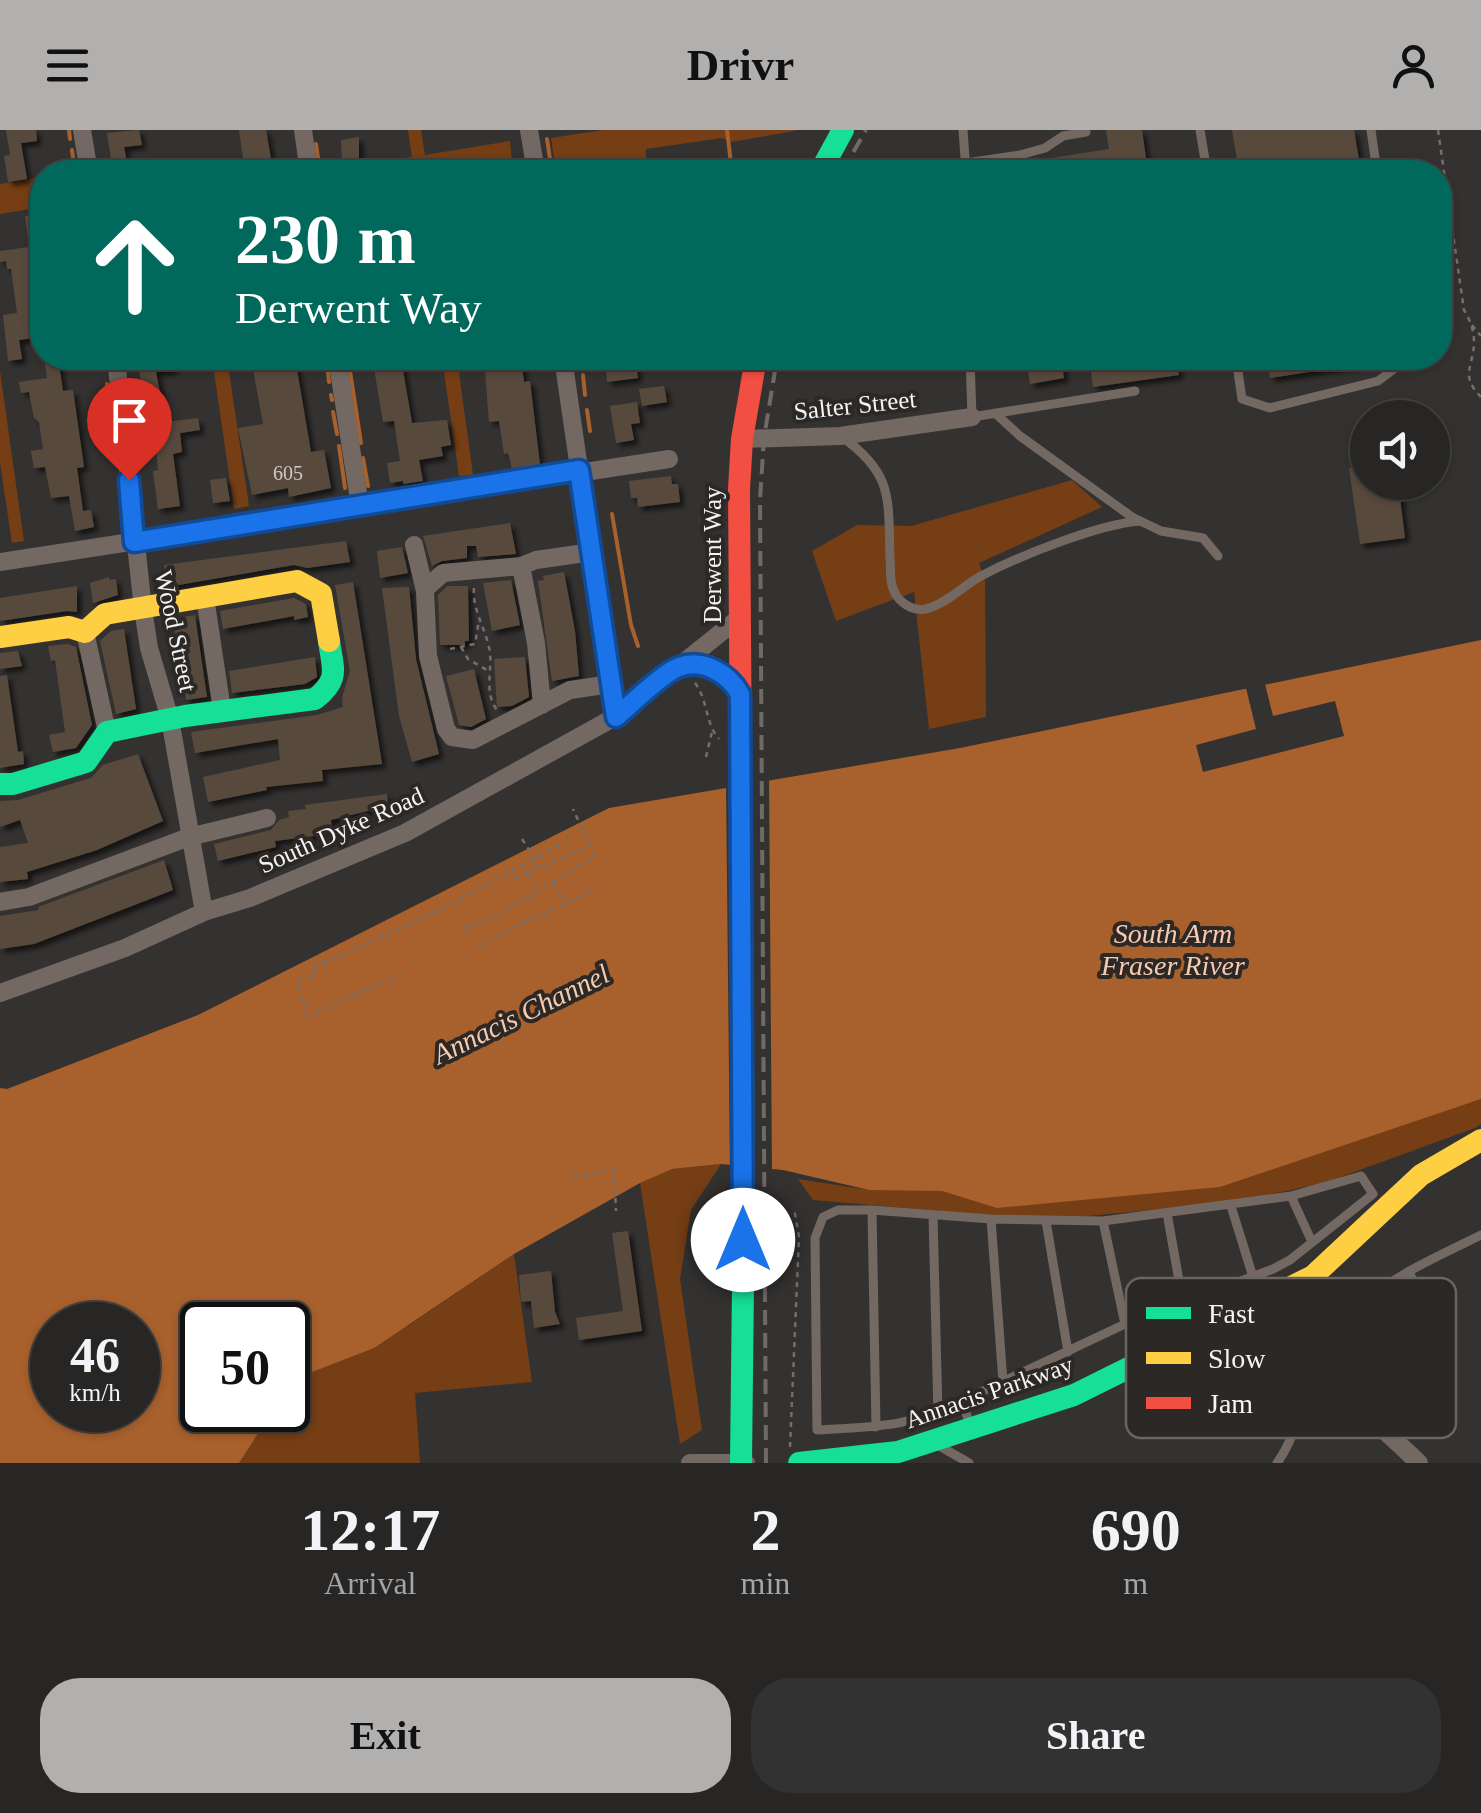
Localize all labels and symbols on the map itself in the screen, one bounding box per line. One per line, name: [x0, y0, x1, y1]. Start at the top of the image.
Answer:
pin: [87, 378, 172, 481]
street label: Salter Street: [792, 385, 918, 425]
house number: 605: [273, 462, 303, 484]
street label: Derwent Way: [699, 486, 726, 624]
street label: Wood Street: [150, 568, 202, 694]
street label: South Dyke Road: [254, 781, 428, 878]
water label: South Arm Fraser River: [1100, 918, 1245, 981]
water label: Annacis Channel: [426, 958, 614, 1071]
position arrow: [691, 1188, 795, 1292]
legend: [1126, 1278, 1456, 1438]
text: Fast: [1208, 1298, 1255, 1329]
speed limit sign: 50: [180, 1302, 310, 1432]
text: Slow: [1208, 1343, 1266, 1374]
street label: Annacis Parkway: [902, 1350, 1077, 1433]
text: Jam: [1208, 1388, 1253, 1419]

